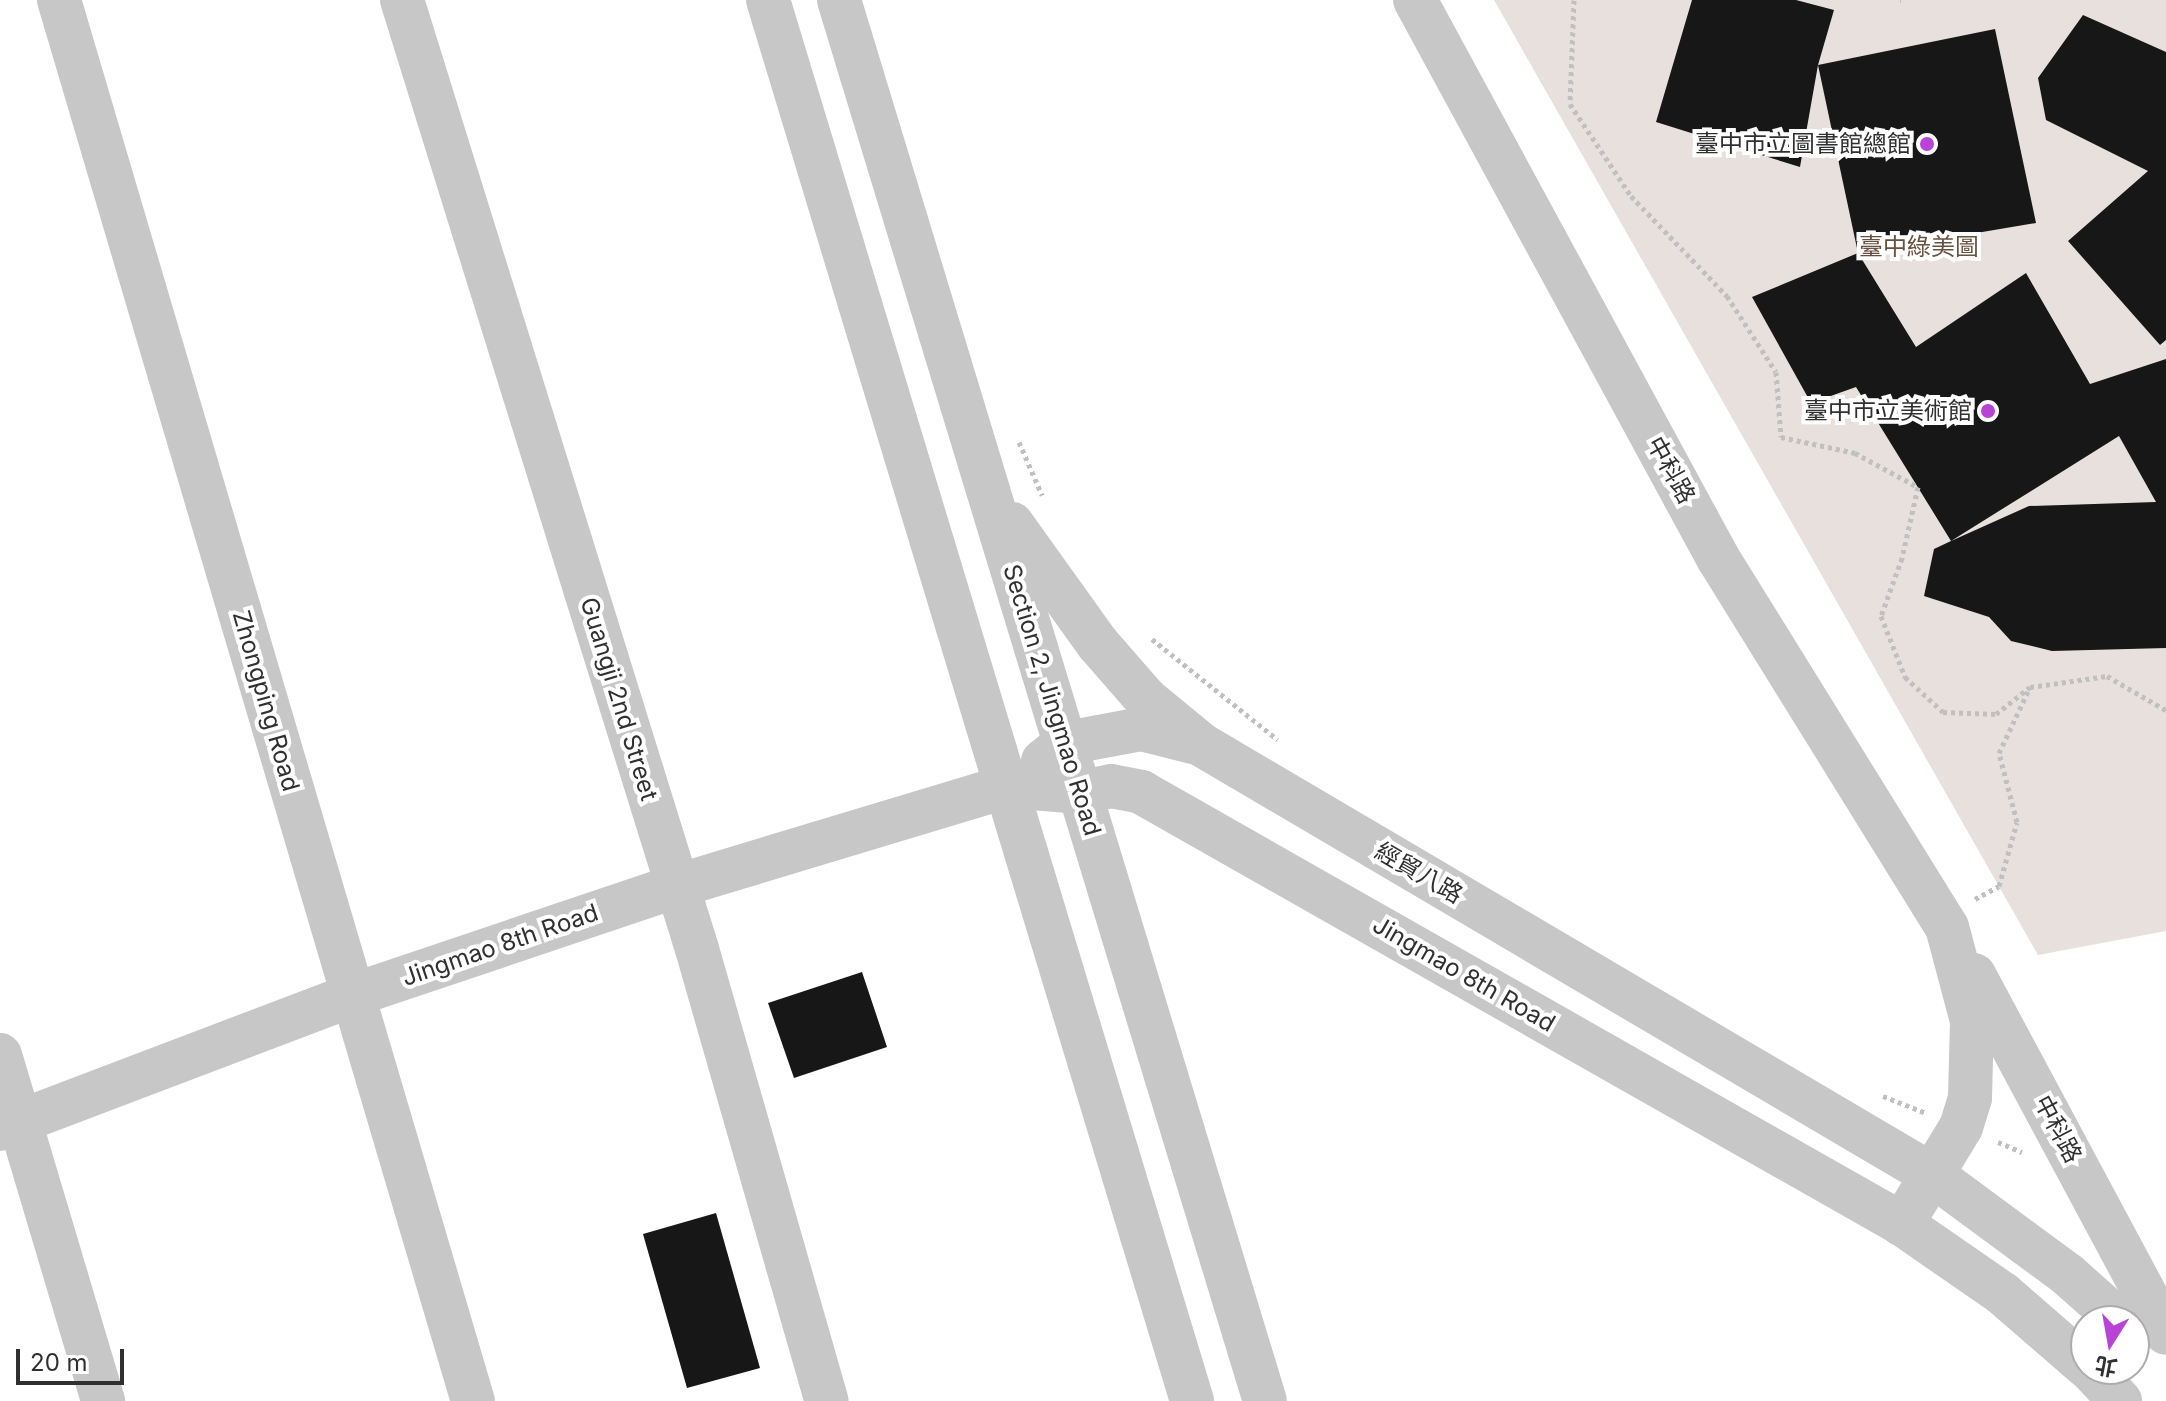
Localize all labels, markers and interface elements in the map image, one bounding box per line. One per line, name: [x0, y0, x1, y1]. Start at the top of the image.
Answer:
place label: 臺中市立圖書館總館: [1695, 130, 1911, 158]
marker: 臺中市立圖書館總館: [1918, 135, 1936, 153]
park label: 臺中綠美圖: [1859, 233, 1979, 261]
place label: 臺中市立美術館: [1804, 397, 1972, 425]
marker: 臺中市立美術館: [1979, 402, 1997, 420]
street label: 中科路: [1641, 432, 1701, 508]
street label: Section 2, Jingmao Road: [997, 561, 1107, 839]
street label: Guangji 2nd Street: [574, 594, 664, 804]
street label: Zhongping Road: [226, 607, 306, 795]
street label: 經貿八路: [1370, 837, 1468, 909]
street label: Jingmao 8th Road: [398, 898, 602, 992]
street label: Jingmao 8th Road: [1368, 910, 1560, 1038]
street label: 中科路: [2028, 1090, 2088, 1168]
north arrow: [2070, 1305, 2150, 1385]
scale bar: [20, 1333, 128, 1383]
text: 20 m: [30, 1348, 88, 1377]
text: 北: [2093, 1352, 2119, 1381]

